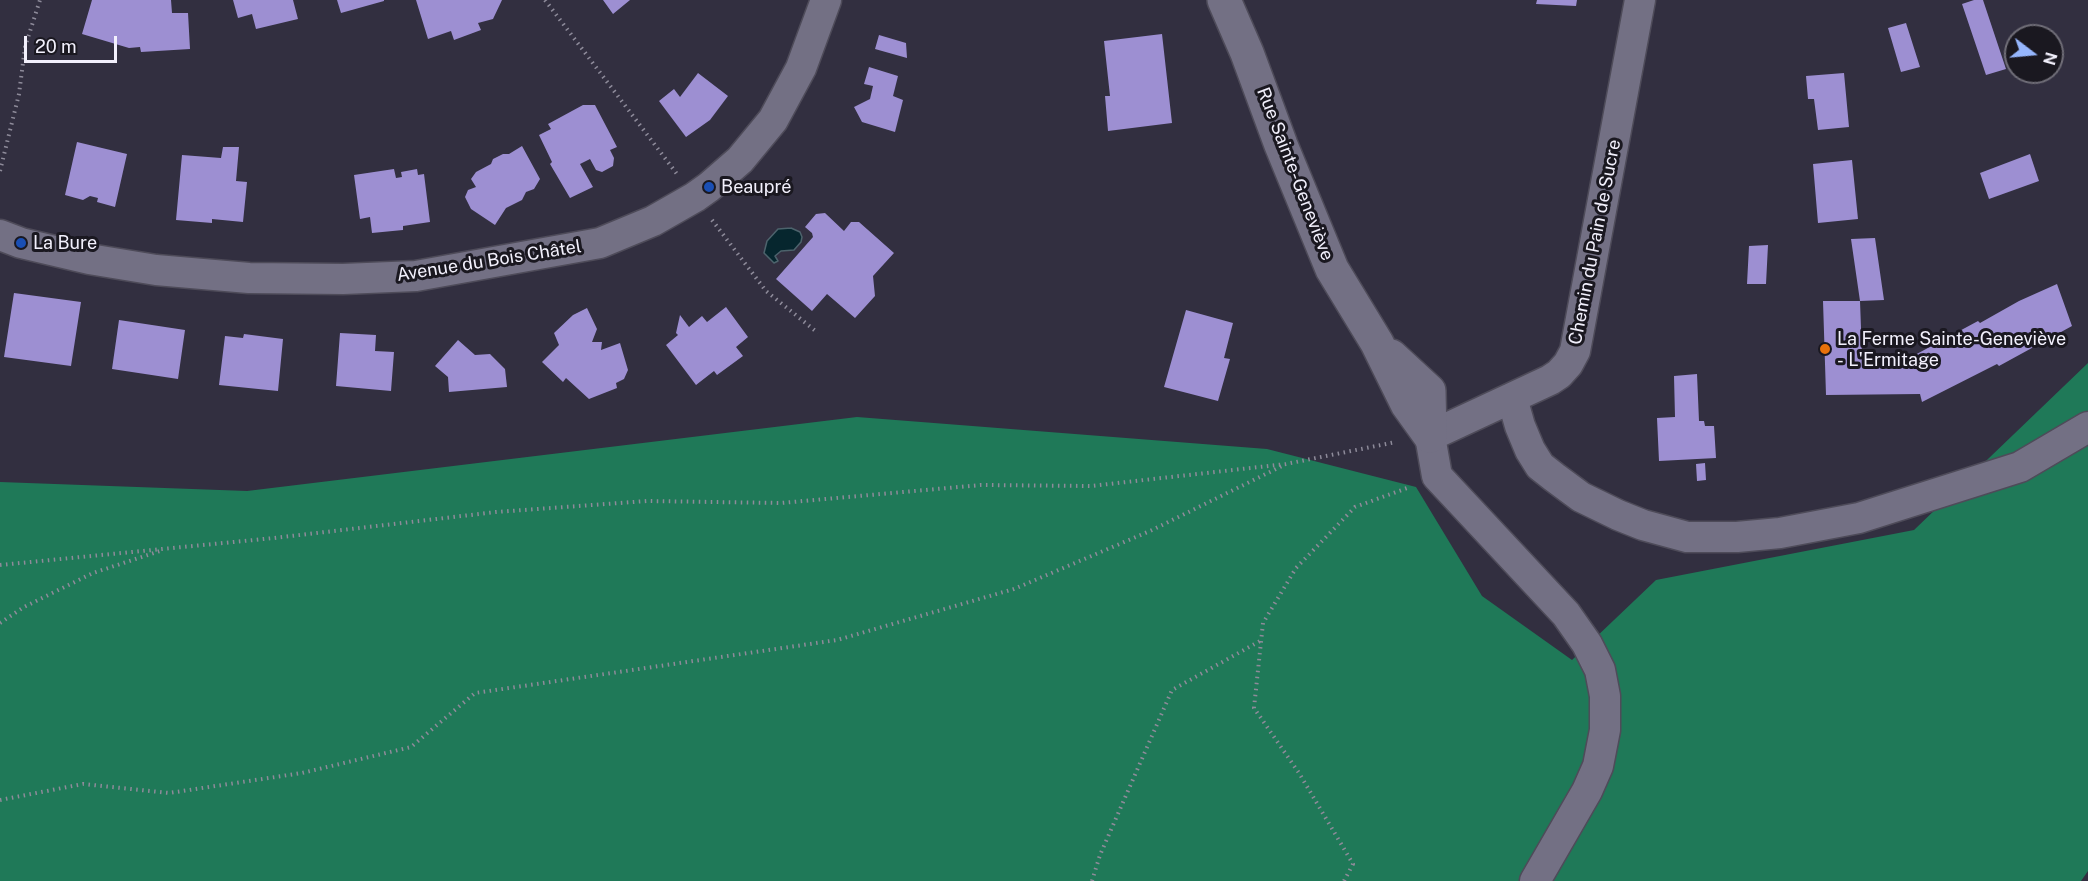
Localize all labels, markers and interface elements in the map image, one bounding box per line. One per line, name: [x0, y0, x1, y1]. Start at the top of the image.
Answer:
scale bar: [27, 24, 120, 62]
north arrow: [2004, 24, 2064, 84]
text: 20 m: [35, 36, 77, 57]
text: N: [2039, 50, 2061, 67]
street label: Rue Sainte-Geneviève: [1252, 84, 1338, 264]
street label: Chemin du Pain de Sucre: [1564, 138, 1626, 346]
place label: Beaupré: [721, 176, 792, 198]
marker: Beaupré: [702, 180, 716, 194]
place label: La Bure: [33, 232, 97, 254]
marker: La Bure: [14, 236, 28, 250]
street label: Avenue du Bois Châtel: [395, 236, 583, 286]
place label: La Ferme Sainte-Geneviève - L'Ermitage: [1837, 328, 2066, 370]
marker: La Ferme Sainte-Geneviève - L'Ermitage: [1818, 342, 1832, 356]

